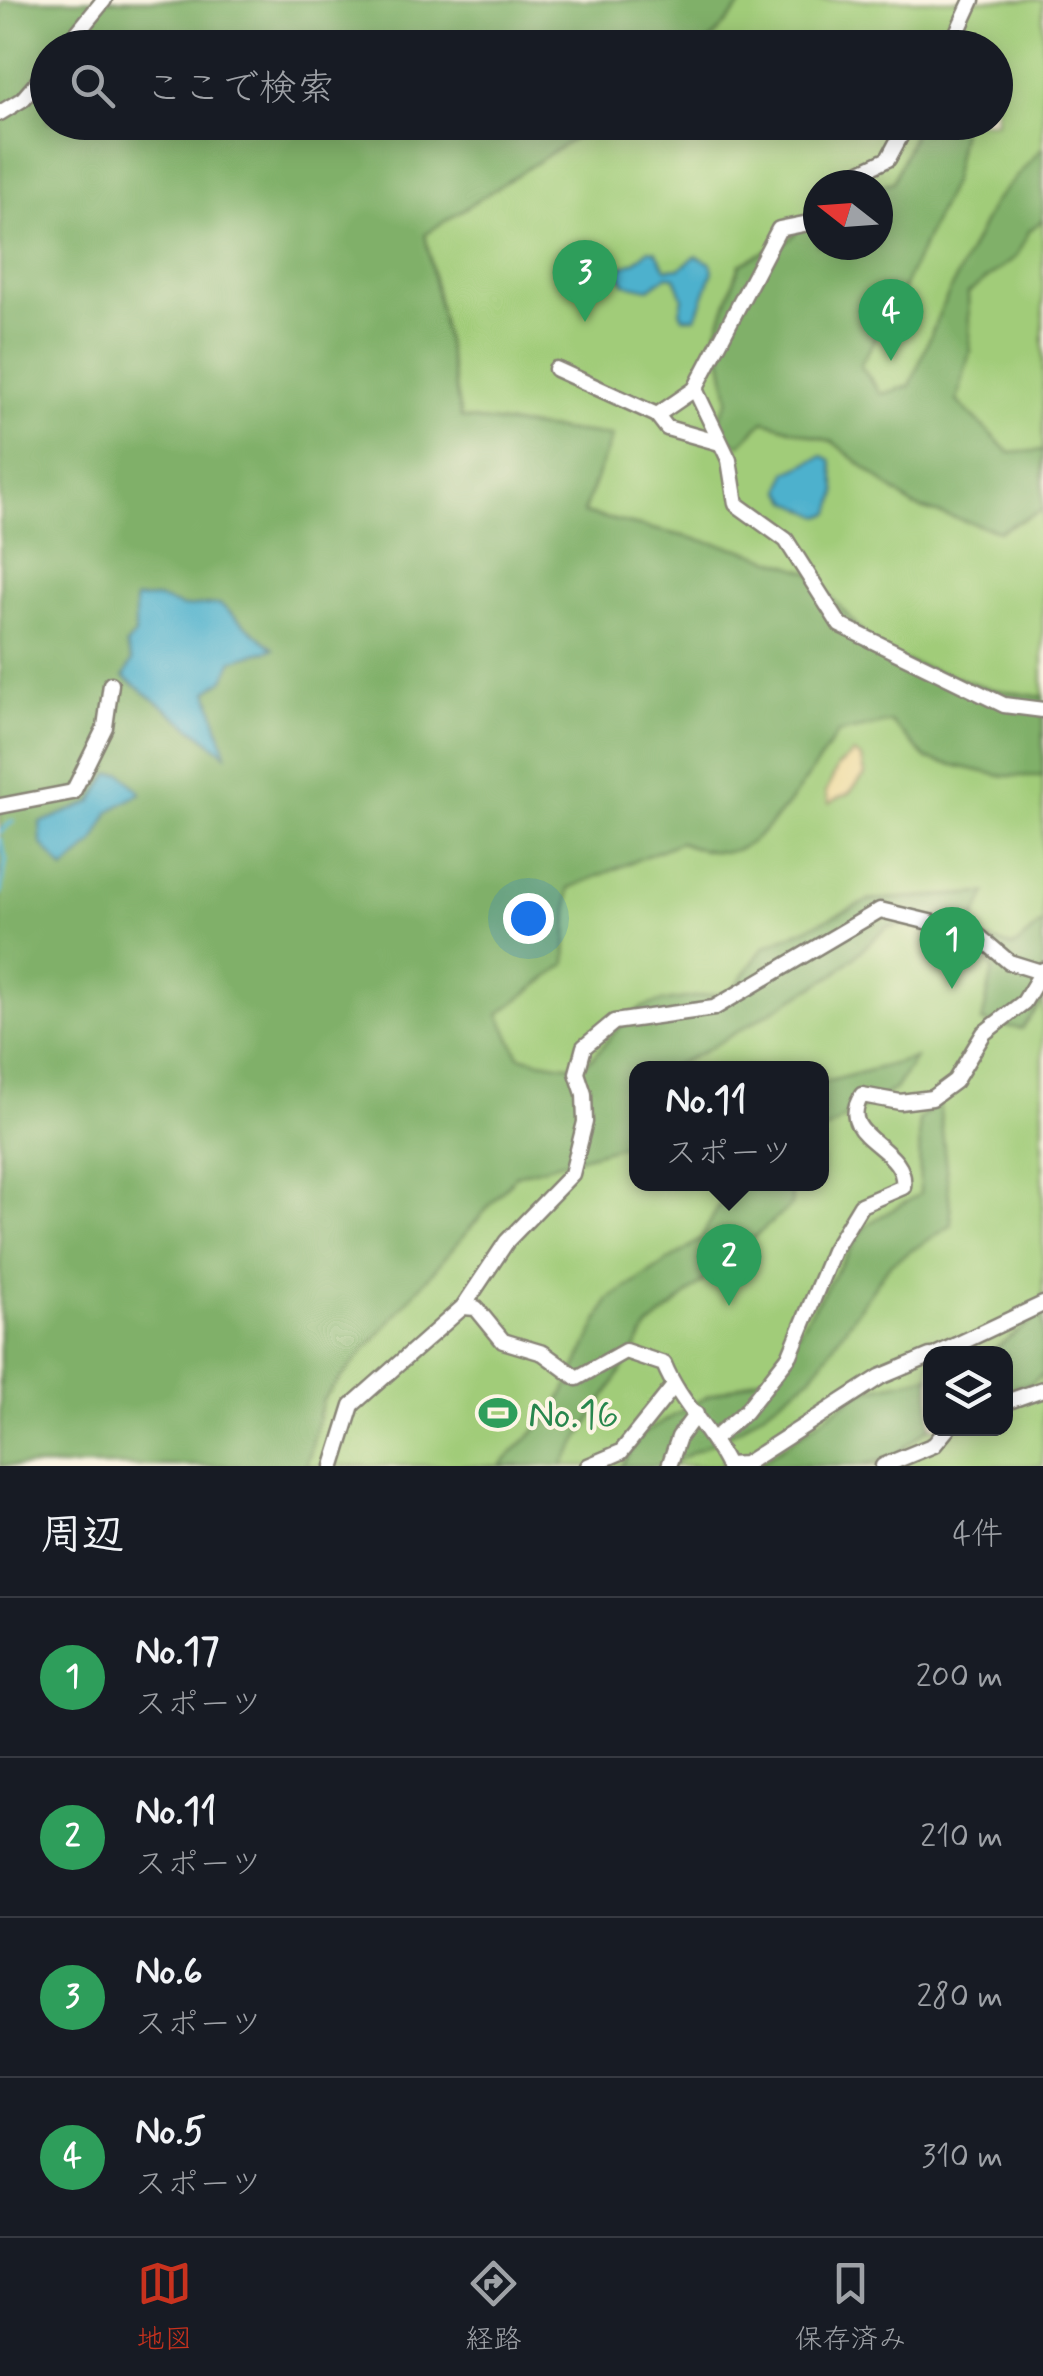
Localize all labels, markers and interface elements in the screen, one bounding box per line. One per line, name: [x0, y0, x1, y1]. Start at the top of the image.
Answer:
search box: [30, 30, 1013, 140]
icon: search: [65, 58, 120, 113]
text: ここで検索: [145, 65, 335, 114]
north arrow: [803, 170, 893, 260]
pin: 3: [552, 240, 618, 322]
pin: 4: [858, 278, 924, 361]
your location: [503, 893, 554, 944]
pin: 1: [920, 906, 984, 989]
popup: [629, 1061, 829, 1191]
text: No.11: [665, 1077, 747, 1126]
text: スポーツ: [665, 1133, 793, 1175]
pin: 2: [696, 1224, 762, 1306]
map controls: [923, 1346, 1013, 1436]
button: layers: [923, 1346, 1013, 1436]
place label: No.16: [528, 1390, 619, 1442]
sports icon: No.16: [477, 1392, 519, 1434]
text: 周辺: [40, 1509, 124, 1564]
text: 4件: [952, 1514, 1003, 1556]
text: No.17: [135, 1628, 219, 1677]
text: 1: [65, 1656, 80, 1698]
text: 200 m: [916, 1656, 1003, 1698]
text: スポーツ: [135, 1684, 262, 1726]
text: No.11: [135, 1788, 217, 1837]
text: 2: [65, 1816, 80, 1858]
text: 210 m: [920, 1816, 1003, 1858]
text: スポーツ: [135, 1844, 262, 1886]
text: No.6: [135, 1948, 203, 1997]
text: 3: [65, 1976, 80, 2018]
text: 280 m: [916, 1976, 1003, 2018]
text: スポーツ: [135, 2004, 262, 2046]
text: No.5: [135, 2108, 206, 2157]
text: 4: [63, 2136, 82, 2178]
text: 310 m: [921, 2136, 1003, 2178]
text: スポーツ: [135, 2164, 262, 2206]
tab: 地図: [136, 2256, 193, 2359]
tab: 経路: [465, 2256, 522, 2359]
tab: 保存済み: [794, 2256, 907, 2359]

